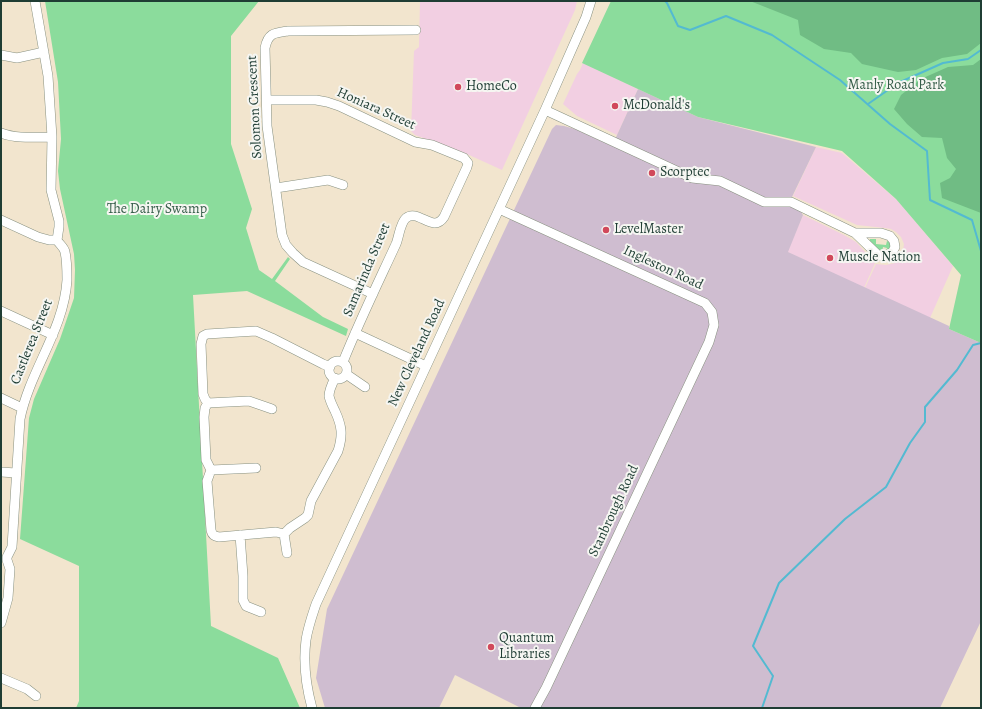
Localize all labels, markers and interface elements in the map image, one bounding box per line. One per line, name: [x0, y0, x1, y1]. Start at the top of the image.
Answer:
street label: Solomon Crescent: [244, 55, 266, 159]
park label: Manly Road Park: [848, 78, 944, 94]
place label: HomeCo: [466, 79, 517, 95]
marker: HomeCo: [453, 82, 463, 92]
street label: Honiara Street: [334, 84, 418, 134]
place label: McDonald's: [623, 98, 690, 114]
marker: McDonald's: [610, 101, 620, 111]
place label: Scorptec: [660, 165, 709, 181]
marker: Scorptec: [647, 168, 657, 178]
park label: The Dairy Swamp: [107, 202, 207, 218]
street label: Samarinda Street: [340, 221, 394, 319]
place label: LevelMaster: [614, 222, 683, 238]
marker: LevelMaster: [601, 225, 611, 235]
street label: Ingleston Road: [620, 242, 706, 294]
place label: Muscle Nation: [838, 250, 921, 266]
marker: Muscle Nation: [825, 253, 835, 263]
street label: Castlerea Street: [7, 297, 57, 387]
street label: New Cleveland Road: [385, 297, 449, 409]
street label: Stanbrough Road: [585, 462, 643, 560]
place label: Quantum Libraries: [499, 631, 554, 664]
marker: Quantum Libraries: [486, 642, 496, 652]

